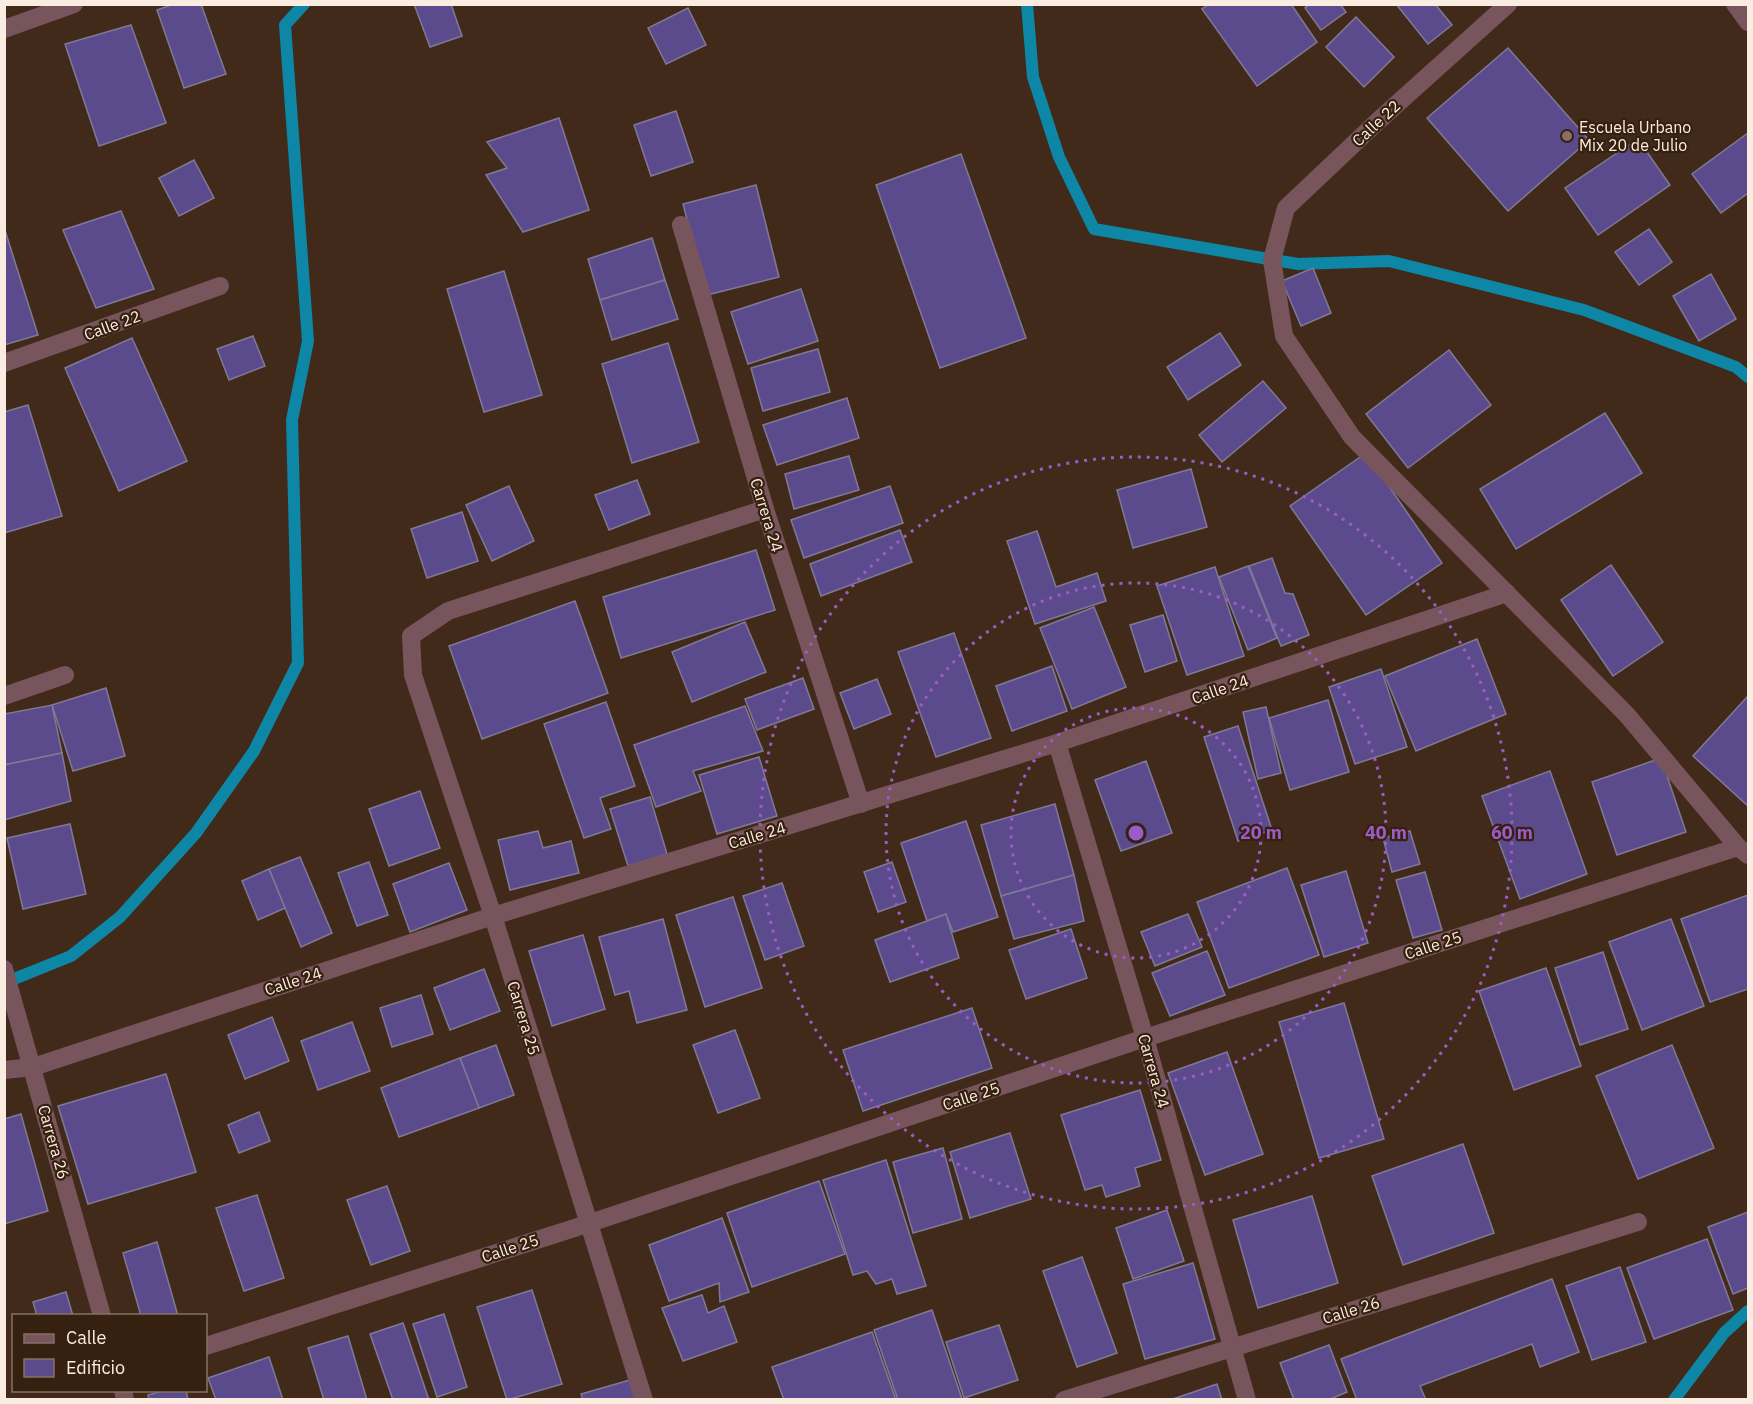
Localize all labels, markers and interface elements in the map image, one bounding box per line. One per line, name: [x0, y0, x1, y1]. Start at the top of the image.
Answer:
street label: Calle 22: [1348, 96, 1404, 150]
place label: Escuela Urbano Mix 20 de Julio: [1579, 117, 1691, 155]
marker: Escuela Urbano Mix 20 de Julio: [1560, 129, 1574, 143]
street label: Calle 22: [81, 306, 143, 344]
street label: Carrera 24: [746, 476, 788, 554]
street label: Calle 24: [1189, 670, 1251, 708]
street label: Calle 24: [726, 817, 788, 853]
text: 20 m: [1240, 821, 1282, 844]
text: 40 m: [1365, 821, 1407, 844]
text: 60 m: [1491, 821, 1533, 844]
centre of rings: [1126, 823, 1146, 843]
street label: Calle 25: [1402, 926, 1464, 964]
street label: Calle 24: [262, 962, 324, 1000]
street label: Carrera 25: [503, 979, 545, 1057]
street label: Carrera 24: [1134, 1032, 1174, 1110]
street label: Calle 25: [940, 1077, 1002, 1115]
street label: Carrera 26: [34, 1103, 74, 1181]
street label: Calle 25: [479, 1229, 541, 1267]
street label: Calle 26: [1320, 1292, 1382, 1328]
legend: [12, 1314, 207, 1392]
text: Calle: [66, 1326, 106, 1349]
text: Edificio: [66, 1356, 125, 1379]

